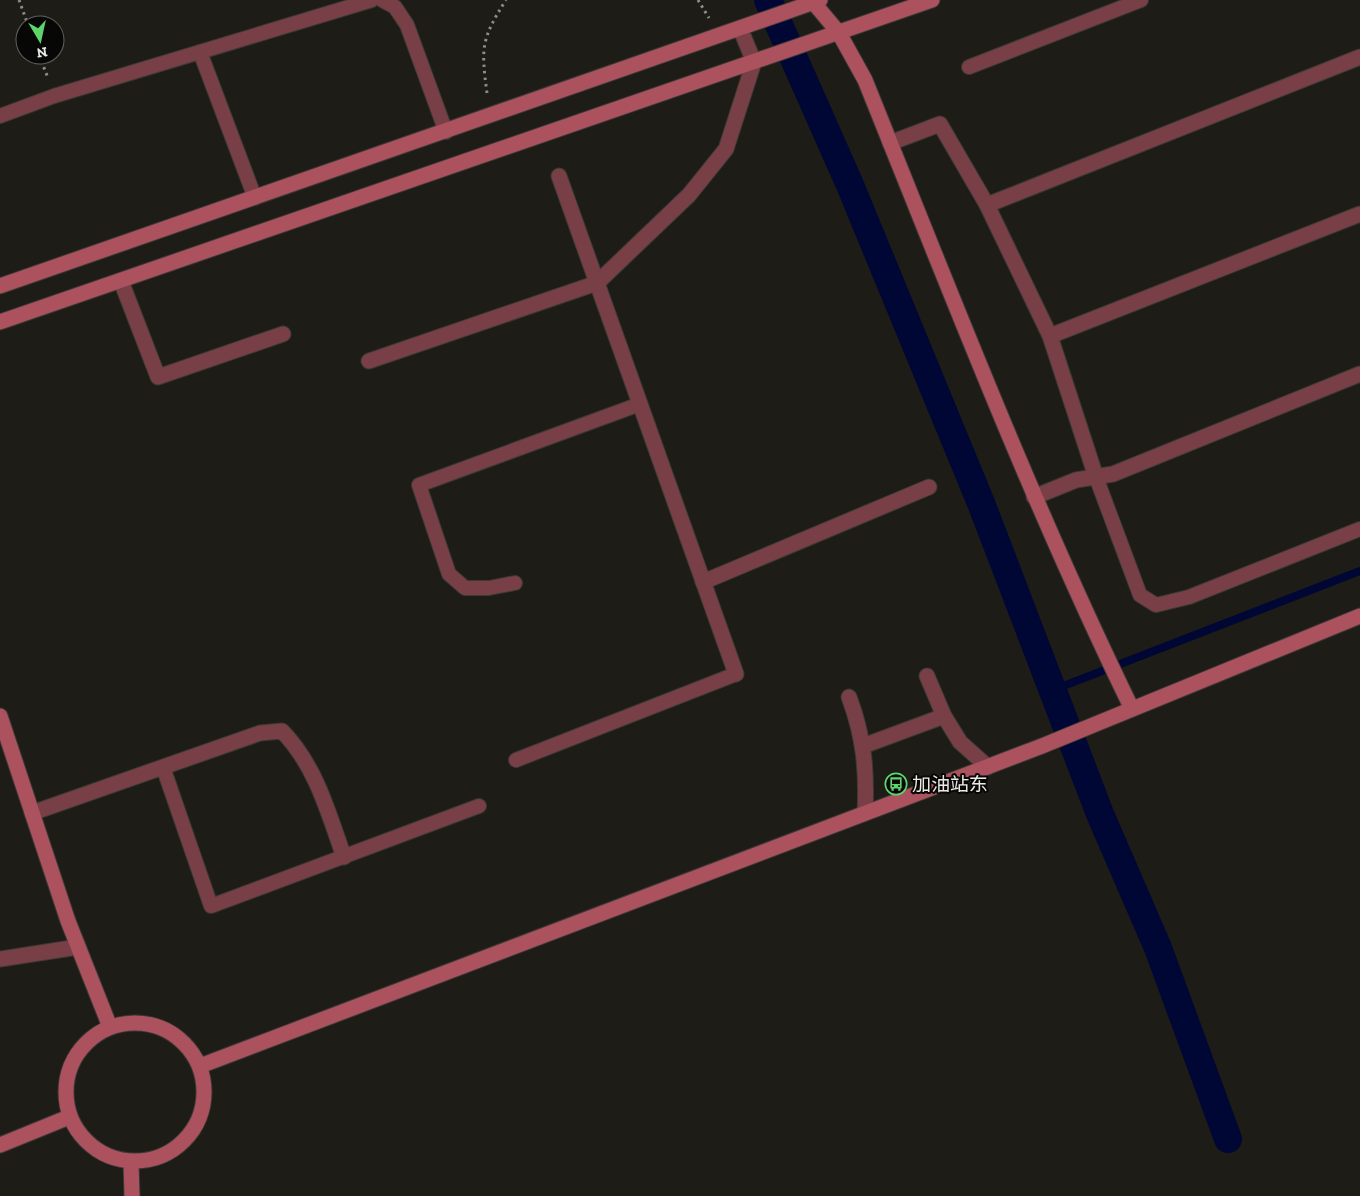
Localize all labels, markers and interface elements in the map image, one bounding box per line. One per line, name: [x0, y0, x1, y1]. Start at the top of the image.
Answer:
north arrow: [15, 15, 65, 65]
text: N: [35, 43, 49, 62]
bus stop icon: 加油站东: [884, 772, 908, 796]
place label: 加油站东: [912, 773, 988, 796]

